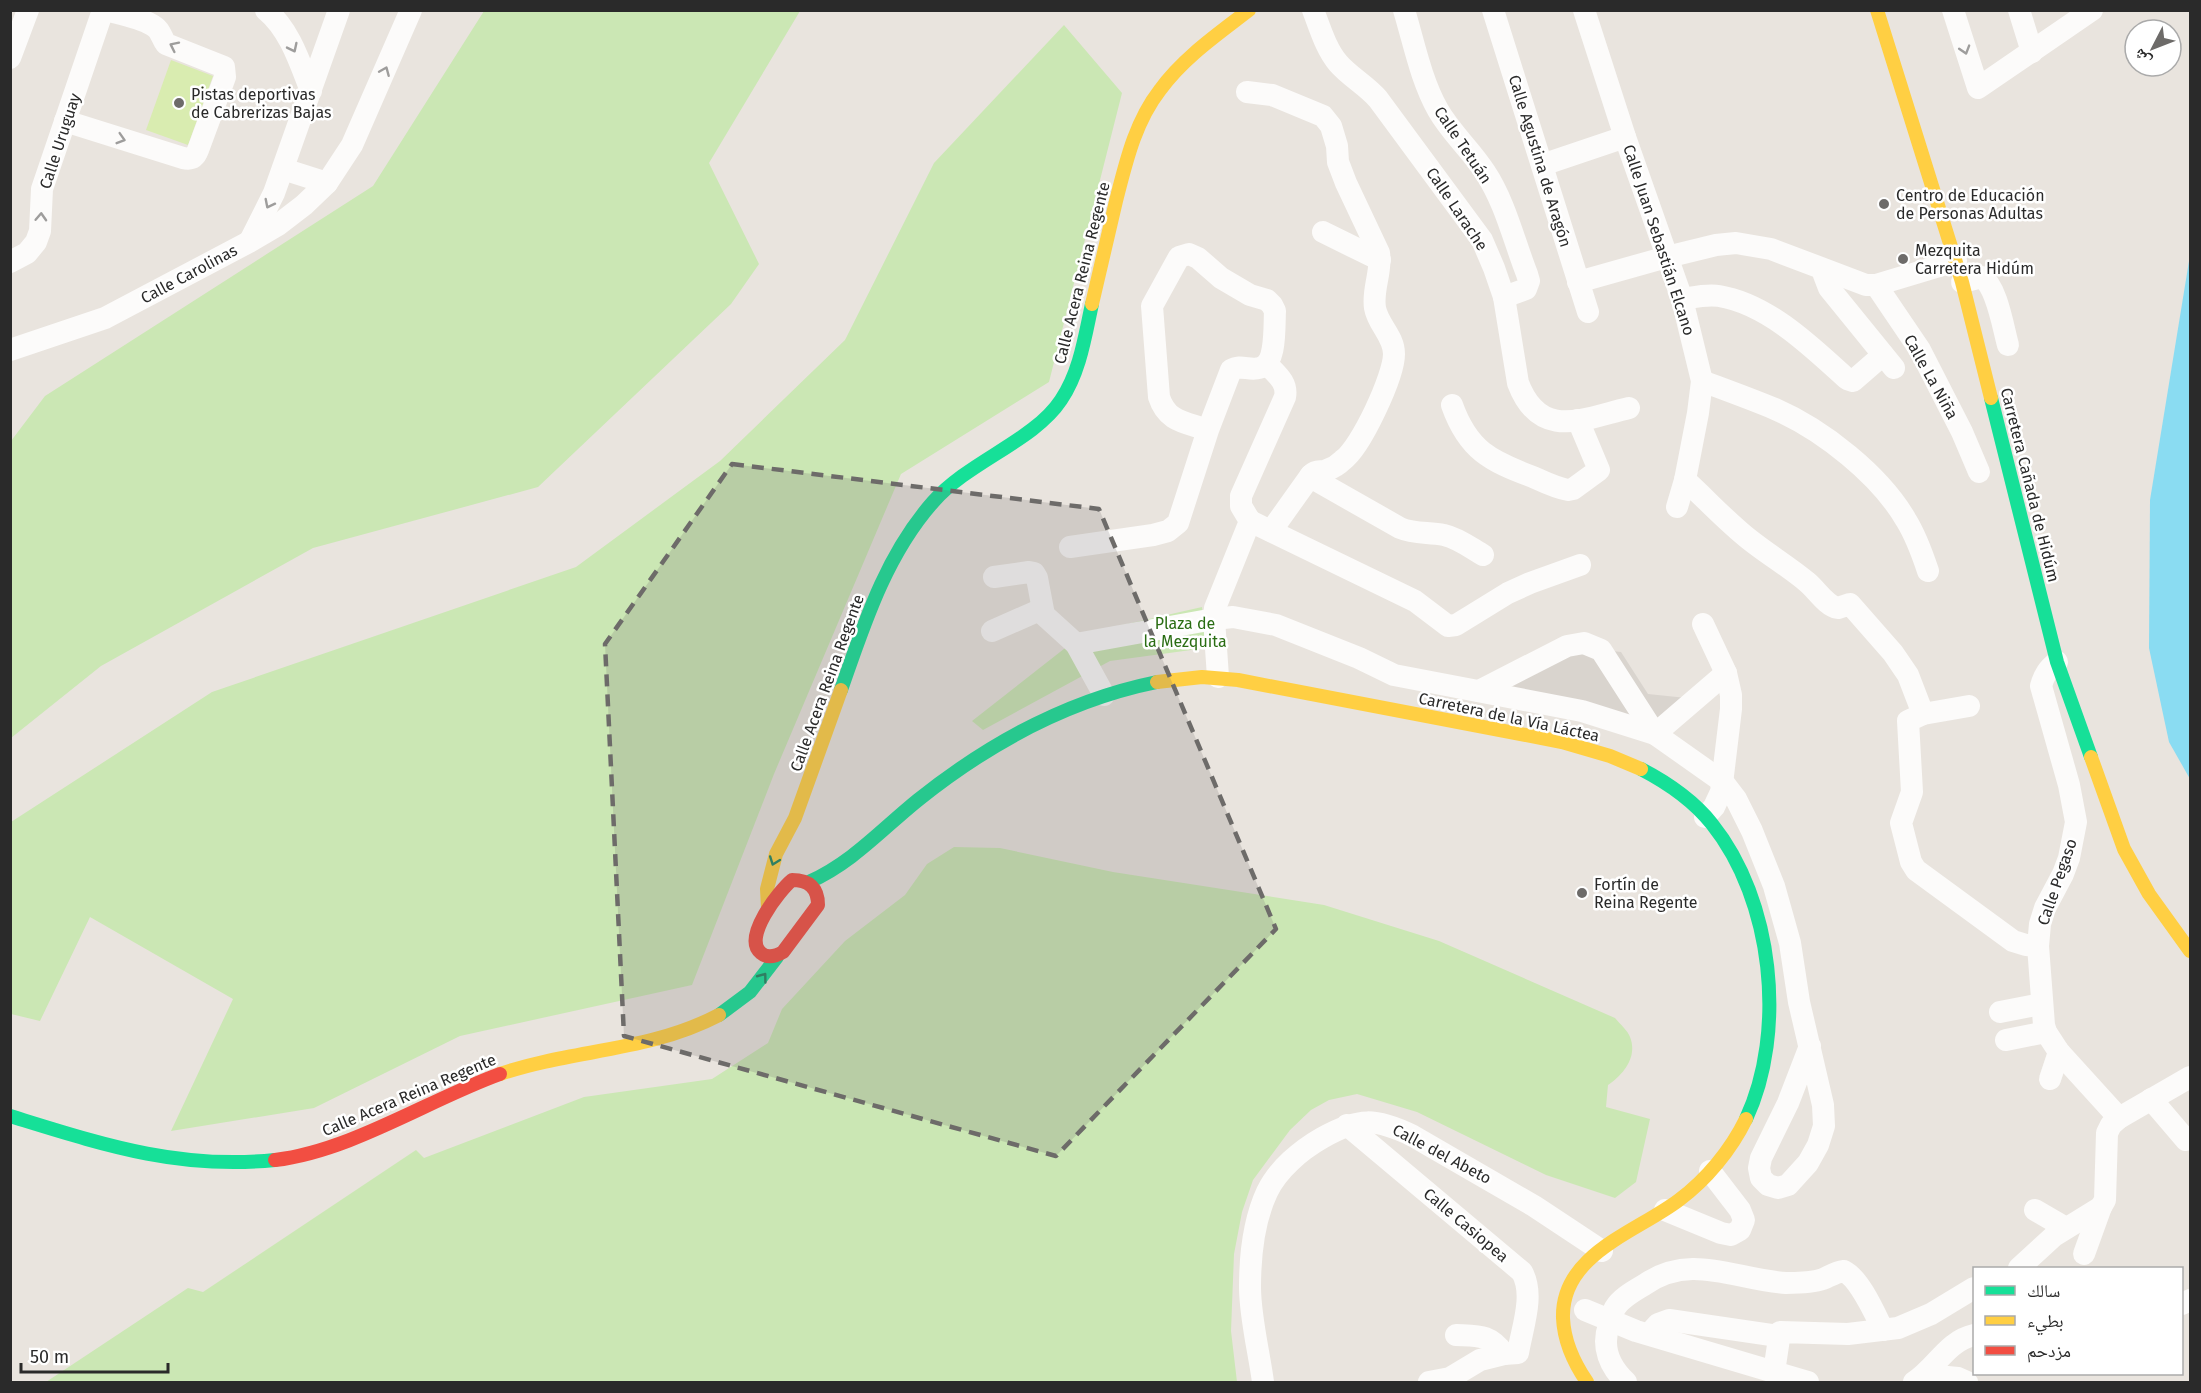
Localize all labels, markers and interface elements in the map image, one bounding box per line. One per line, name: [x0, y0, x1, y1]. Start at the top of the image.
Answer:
north arrow: [2123, 18, 2183, 78]
one-way arrow: [169, 42, 180, 54]
one-way arrow: [285, 42, 297, 53]
one-way arrow: [1958, 44, 1970, 55]
text: ش: [2129, 45, 2155, 70]
one-way arrow: [378, 66, 390, 77]
street label: Calle Agustina de Aragón: [1505, 73, 1575, 249]
place label: Pistas deportivas de Cabrerizas Bajas: [191, 85, 331, 122]
street label: Calle Uruguay: [36, 91, 84, 191]
marker: Pistas deportivas de Cabrerizas Bajas: [172, 96, 186, 110]
street label: Calle Tetuán: [1430, 103, 1496, 187]
one-way arrow: [115, 132, 126, 144]
street label: Calle Juan Sebastián Elcano: [1619, 142, 1699, 338]
street label: Calle Larache: [1422, 164, 1492, 254]
street label: Calle Acera Reina Regente: [1050, 180, 1114, 366]
place label: Centro de Educación de Personas Adultas: [1896, 186, 2045, 223]
one-way arrow: [265, 197, 276, 208]
marker: Centro de Educación de Personas Adultas: [1877, 197, 1891, 211]
one-way arrow: [34, 213, 47, 222]
street label: Calle Carolinas: [137, 241, 241, 307]
place label: Mezquita Carretera Hidúm: [1915, 241, 2034, 278]
marker: Mezquita Carretera Hidúm: [1896, 252, 1910, 266]
street label: Calle La Niña: [1900, 331, 1962, 423]
street label: Carretera Cañada de Hidúm: [1997, 386, 2063, 584]
street label: Calle Acera Reina Regente: [786, 592, 868, 774]
park label: Plaza de la Mezquita: [1143, 614, 1227, 651]
street label: Carretera de la Vía Láctea: [1417, 689, 1601, 745]
street label: Calle Pegaso: [2033, 836, 2081, 928]
one-way arrow: [768, 855, 781, 866]
place label: Fortín de Reina Regente: [1594, 875, 1698, 912]
marker: Fortín de Reina Regente: [1575, 886, 1589, 900]
one-way arrow: [756, 973, 767, 984]
street label: Calle Acera Reina Regente: [319, 1050, 499, 1140]
street label: Calle del Abeto: [1389, 1120, 1495, 1188]
street label: Calle Casiopea: [1420, 1184, 1512, 1266]
legend: [1973, 1267, 2183, 1375]
text: سالك: [2027, 1280, 2060, 1302]
text: بطيء: [2027, 1310, 2064, 1336]
scale bar: [21, 1336, 168, 1374]
text: مزدحم: [2027, 1340, 2071, 1363]
text: 50 m: [30, 1346, 69, 1368]

